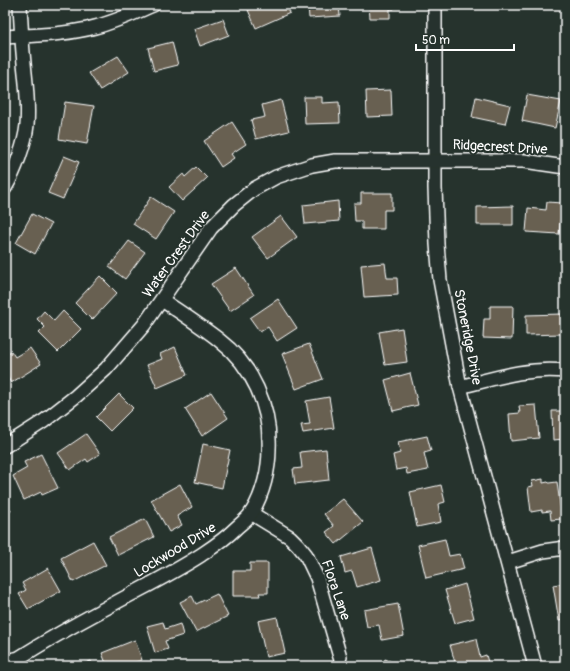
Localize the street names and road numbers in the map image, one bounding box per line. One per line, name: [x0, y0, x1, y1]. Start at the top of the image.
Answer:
street label: Ridgecrest Drive: [452, 136, 548, 158]
street label: Water Crest Drive: [139, 207, 213, 301]
street label: Stoneridge Drive: [450, 288, 486, 386]
street label: Lockwood Drive: [131, 519, 219, 581]
street label: Flora Lane: [318, 558, 354, 622]

